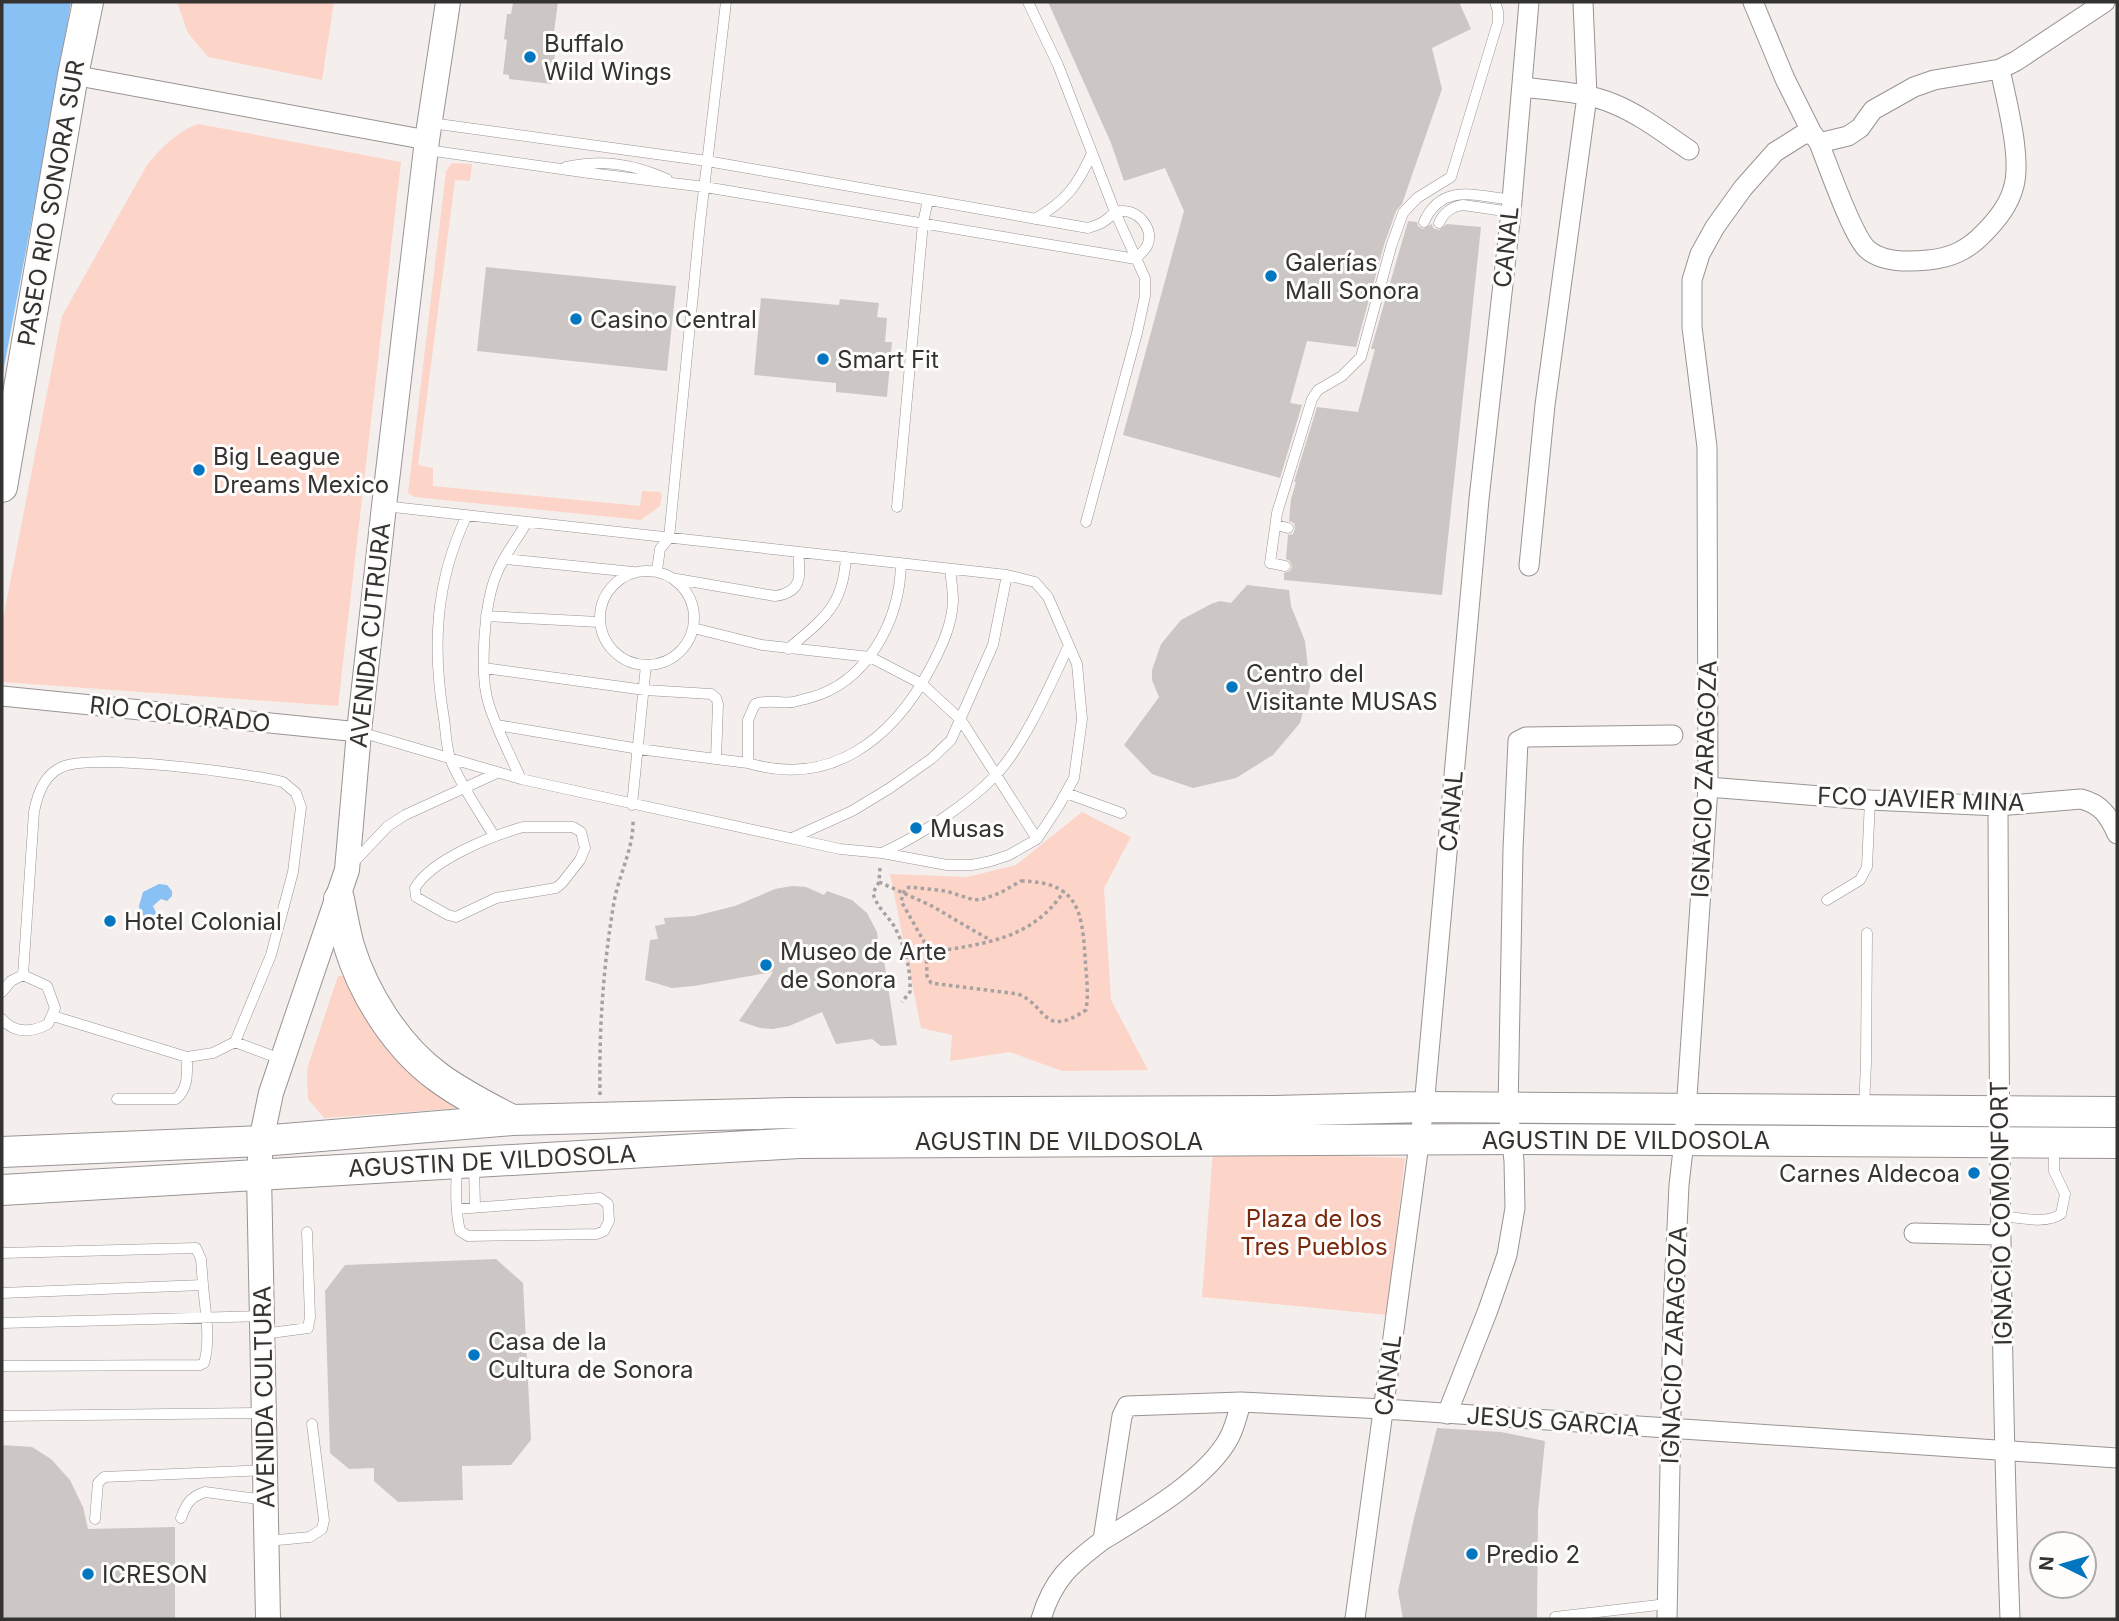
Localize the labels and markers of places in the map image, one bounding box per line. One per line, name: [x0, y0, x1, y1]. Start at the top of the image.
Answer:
place label: Buffalo Wild Wings: [544, 29, 672, 86]
marker: Buffalo Wild Wings: [522, 49, 538, 65]
place label: Galerías Mall Sonora: [1285, 248, 1419, 305]
marker: Galerías Mall Sonora: [1263, 268, 1279, 284]
place label: Casino Central: [590, 305, 757, 334]
marker: Casino Central: [568, 311, 584, 327]
place label: Smart Fit: [837, 345, 939, 374]
marker: Smart Fit: [815, 351, 831, 367]
place label: Big League Dreams Mexico: [213, 442, 389, 499]
marker: Big League Dreams Mexico: [191, 462, 207, 478]
place label: Centro del Visitante MUSAS: [1246, 659, 1438, 716]
marker: Centro del Visitante MUSAS: [1224, 679, 1240, 695]
place label: Musas: [930, 814, 1005, 843]
marker: Musas: [908, 820, 924, 836]
place label: Hotel Colonial: [124, 907, 282, 936]
marker: Hotel Colonial: [102, 913, 118, 929]
place label: Museo de Arte de Sonora: [780, 937, 947, 994]
marker: Museo de Arte de Sonora: [758, 957, 774, 973]
place label: Carnes Aldecoa: [1779, 1159, 1960, 1188]
marker: Carnes Aldecoa: [1966, 1165, 1982, 1181]
place label: Casa de la Cultura de Sonora: [488, 1327, 694, 1384]
marker: Casa de la Cultura de Sonora: [466, 1347, 482, 1363]
place label: Predio 2: [1486, 1540, 1580, 1569]
marker: Predio 2: [1464, 1546, 1480, 1562]
place label: ICRESON: [102, 1560, 208, 1589]
marker: ICRESON: [80, 1566, 96, 1582]

